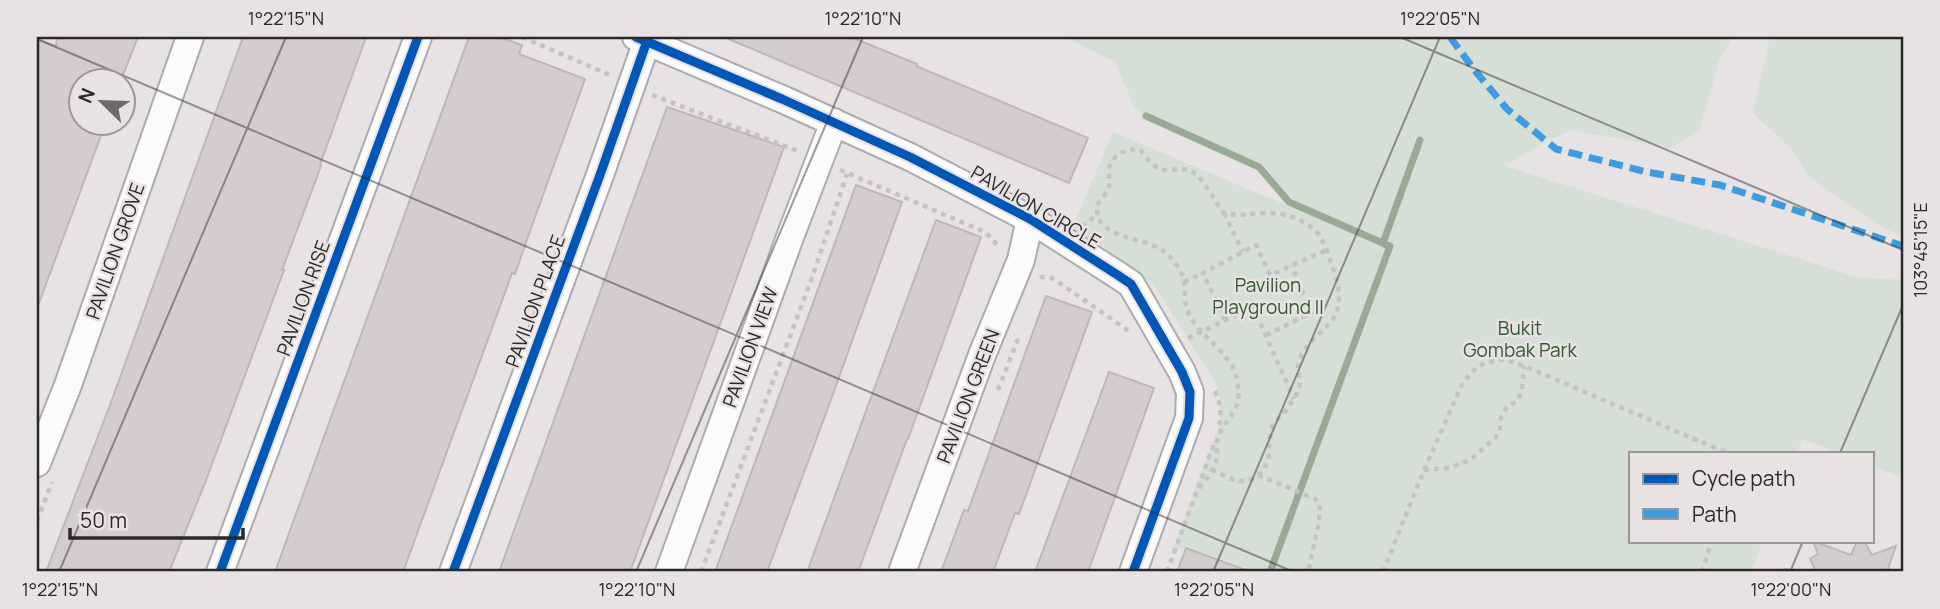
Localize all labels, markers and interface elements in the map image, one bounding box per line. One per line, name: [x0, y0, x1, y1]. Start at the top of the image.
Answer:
text: 1°22'15"N: [248, 6, 324, 30]
text: 1°22'10"N: [825, 6, 901, 30]
text: 1°22'05"N: [1400, 6, 1480, 30]
north arrow: [66, 66, 136, 136]
text: N: [72, 84, 101, 107]
street label: PAVILION CIRCLE: [966, 159, 1106, 255]
street label: PAVILION GROVE: [79, 179, 151, 323]
text: 103°45'15"E: [1908, 202, 1932, 298]
street label: PAVILION PLACE: [499, 231, 571, 371]
street label: PAVILION RISE: [270, 237, 336, 359]
park label: Pavilion Playground II: [1212, 272, 1324, 320]
street label: PAVILION VIEW: [716, 283, 784, 411]
park label: Bukit Gombak Park: [1463, 315, 1577, 363]
street label: PAVILION GREEN: [930, 325, 1006, 467]
legend: [1629, 452, 1874, 542]
text: Cycle path: [1692, 464, 1795, 492]
scale bar: [70, 497, 243, 541]
text: Path: [1692, 500, 1737, 528]
text: 50 m: [80, 506, 127, 534]
text: 1°22'15"N: [22, 577, 98, 601]
text: 1°22'10"N: [599, 577, 675, 601]
text: 1°22'05"N: [1174, 577, 1254, 601]
text: 1°22'00"N: [1751, 577, 1831, 601]

